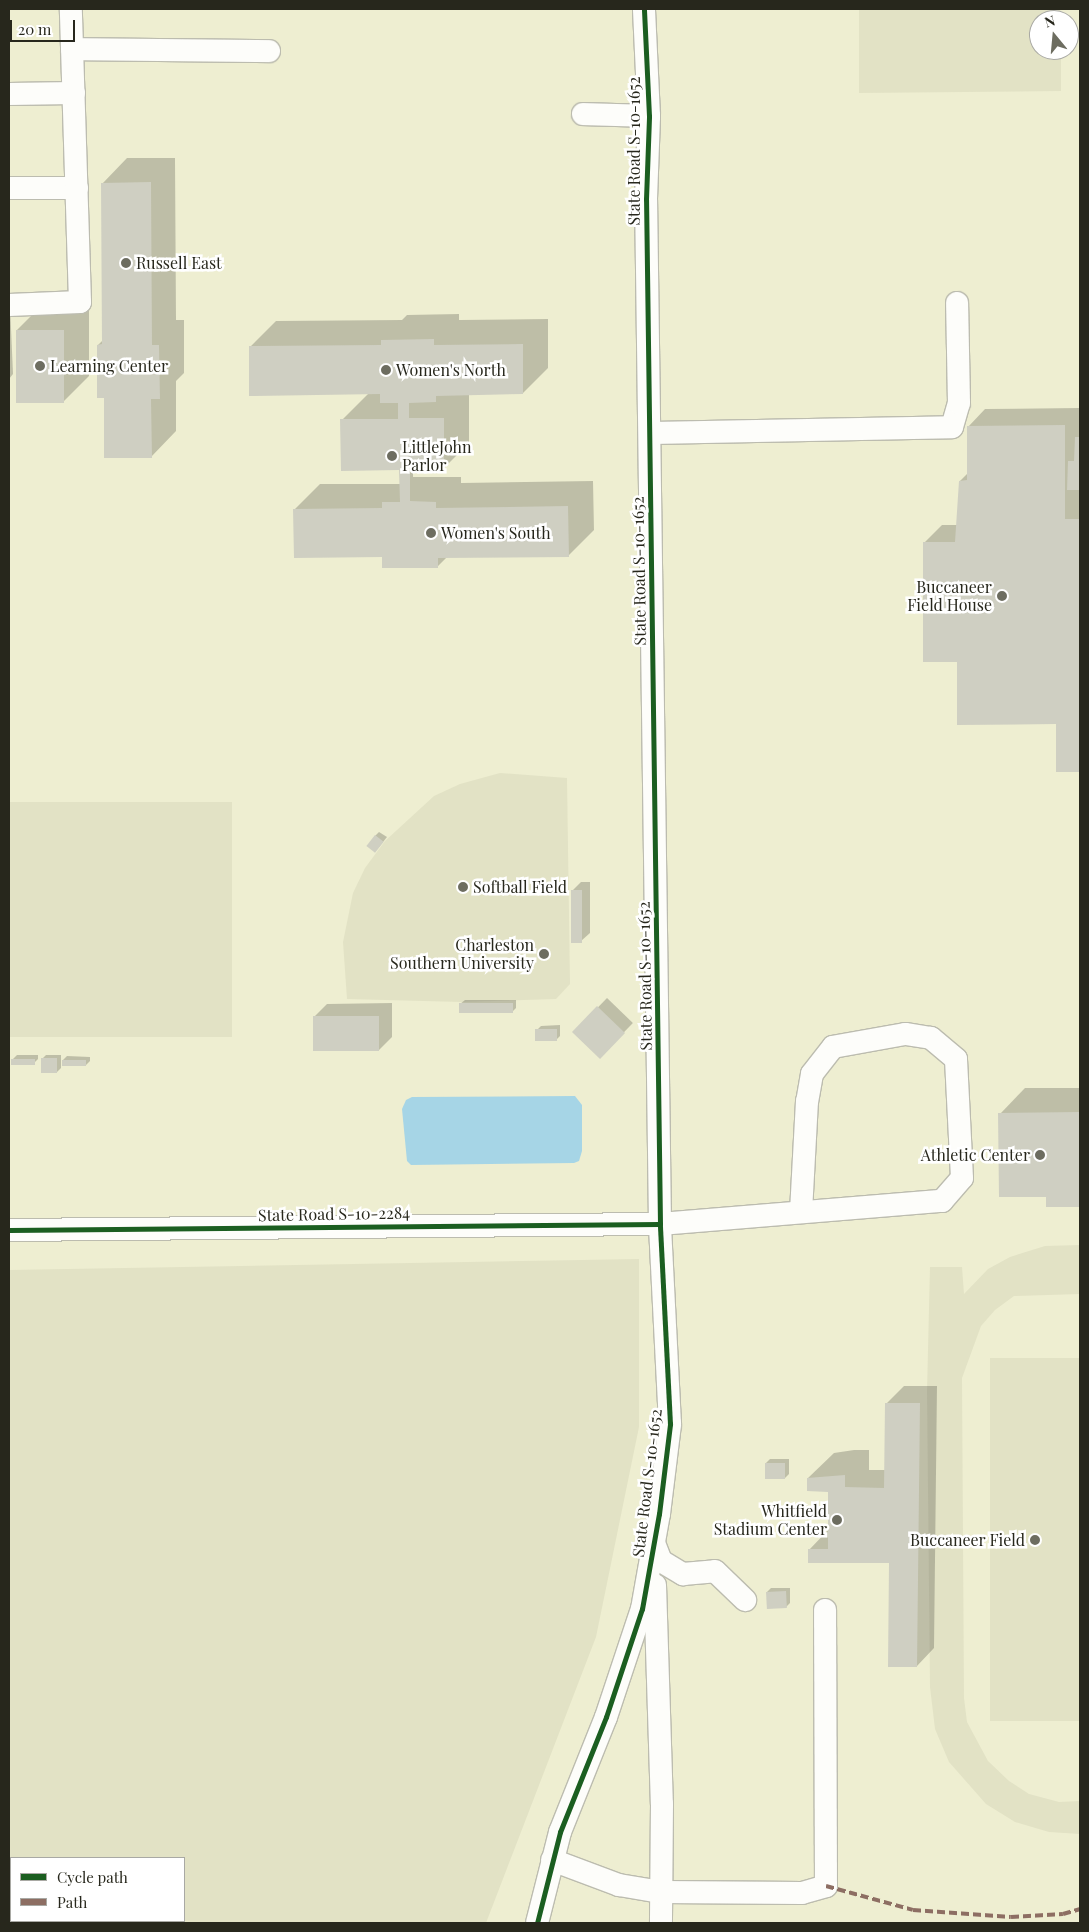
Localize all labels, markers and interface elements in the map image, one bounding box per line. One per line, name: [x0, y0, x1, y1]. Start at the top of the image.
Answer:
scale bar: [12, 10, 78, 42]
north arrow: [1029, 10, 1079, 60]
text: N: [1042, 11, 1057, 32]
text: 20 m: [18, 19, 51, 39]
street label: State Road S-10-1652: [624, 76, 644, 226]
place label: Russell East: [136, 253, 222, 273]
marker: Russell East: [120, 257, 132, 269]
place label: Learning Center: [50, 356, 168, 376]
marker: Learning Center: [34, 360, 46, 372]
place label: Women's North: [396, 360, 506, 380]
marker: Women's North: [380, 364, 392, 376]
place label: LittleJohn Parlor: [402, 437, 471, 475]
marker: LittleJohn Parlor: [386, 450, 398, 462]
street label: State Road S-10-1652: [628, 496, 650, 646]
place label: Women's South: [441, 523, 551, 543]
marker: Women's South: [425, 527, 437, 539]
place label: Buccaneer Field House: [907, 577, 992, 615]
marker: Buccaneer Field House: [996, 590, 1008, 602]
place label: Softball Field: [473, 877, 567, 897]
marker: Softball Field: [457, 881, 469, 893]
street label: State Road S-10-1652: [634, 901, 656, 1051]
place label: Charleston Southern University: [390, 935, 534, 973]
marker: Charleston Southern University: [538, 948, 550, 960]
place label: Athletic Center: [921, 1145, 1030, 1165]
marker: Athletic Center: [1034, 1149, 1046, 1161]
street label: State Road S-10-2284: [258, 1203, 410, 1225]
street label: State Road S-10-1652: [628, 1408, 666, 1558]
place label: Whitfield Stadium Center: [714, 1501, 827, 1539]
marker: Whitfield Stadium Center: [831, 1514, 843, 1526]
place label: Buccaneer Field: [910, 1530, 1025, 1550]
marker: Buccaneer Field: [1029, 1534, 1041, 1546]
legend: [10, 1857, 185, 1922]
text: Cycle path: [57, 1867, 128, 1887]
text: Path: [57, 1892, 87, 1912]

